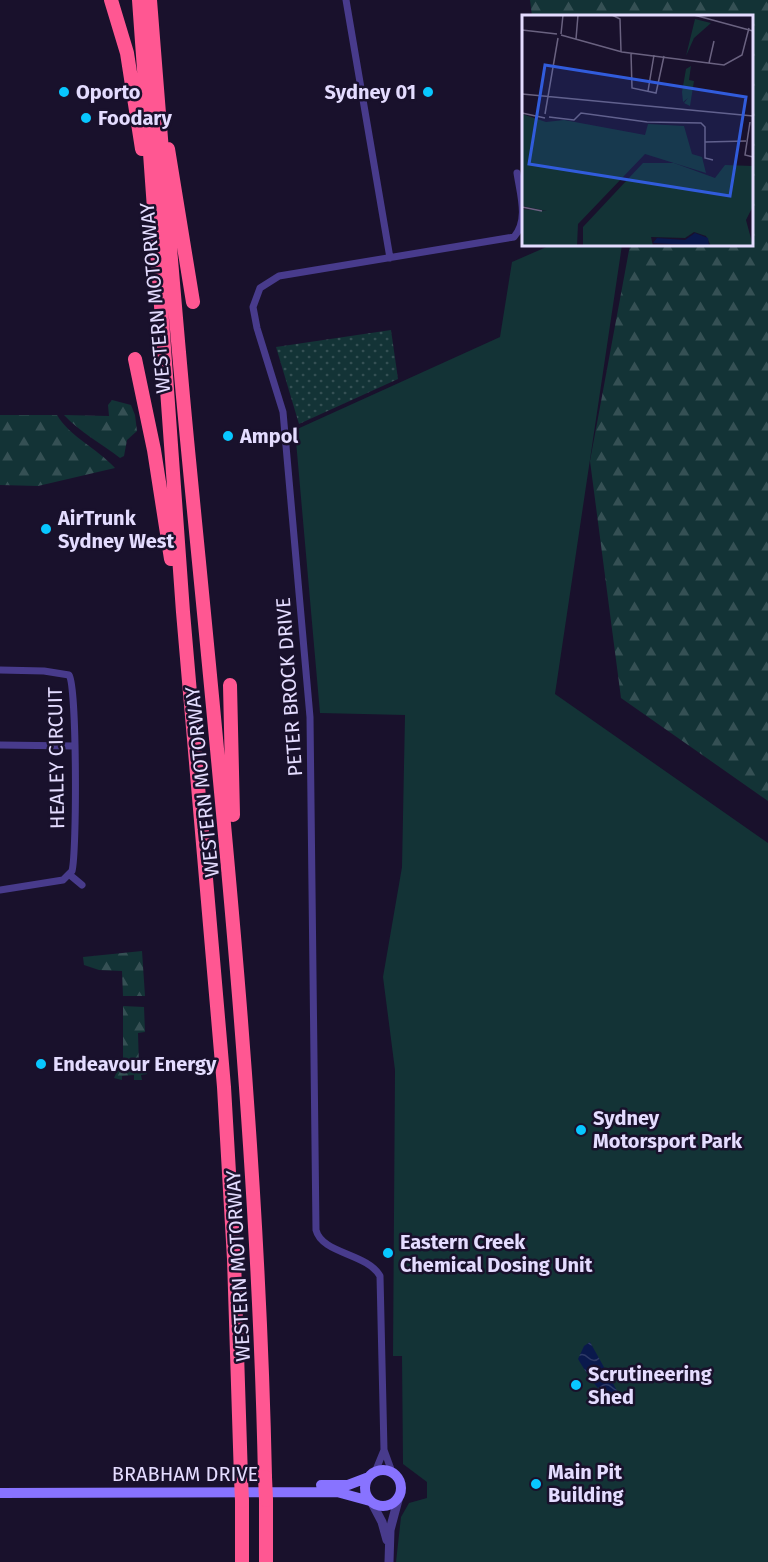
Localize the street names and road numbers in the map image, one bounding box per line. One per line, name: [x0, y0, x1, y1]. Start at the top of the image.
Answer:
street label: WESTERN MOTORWAY: [135, 201, 175, 395]
street label: PETER BROCK DRIVE: [271, 597, 307, 777]
street label: WESTERN MOTORWAY: [180, 685, 224, 879]
street label: HEALEY CIRCUIT: [43, 686, 69, 829]
street label: WESTERN MOTORWAY: [221, 1170, 255, 1362]
street label: BRABHAM DRIVE: [112, 1462, 258, 1486]

